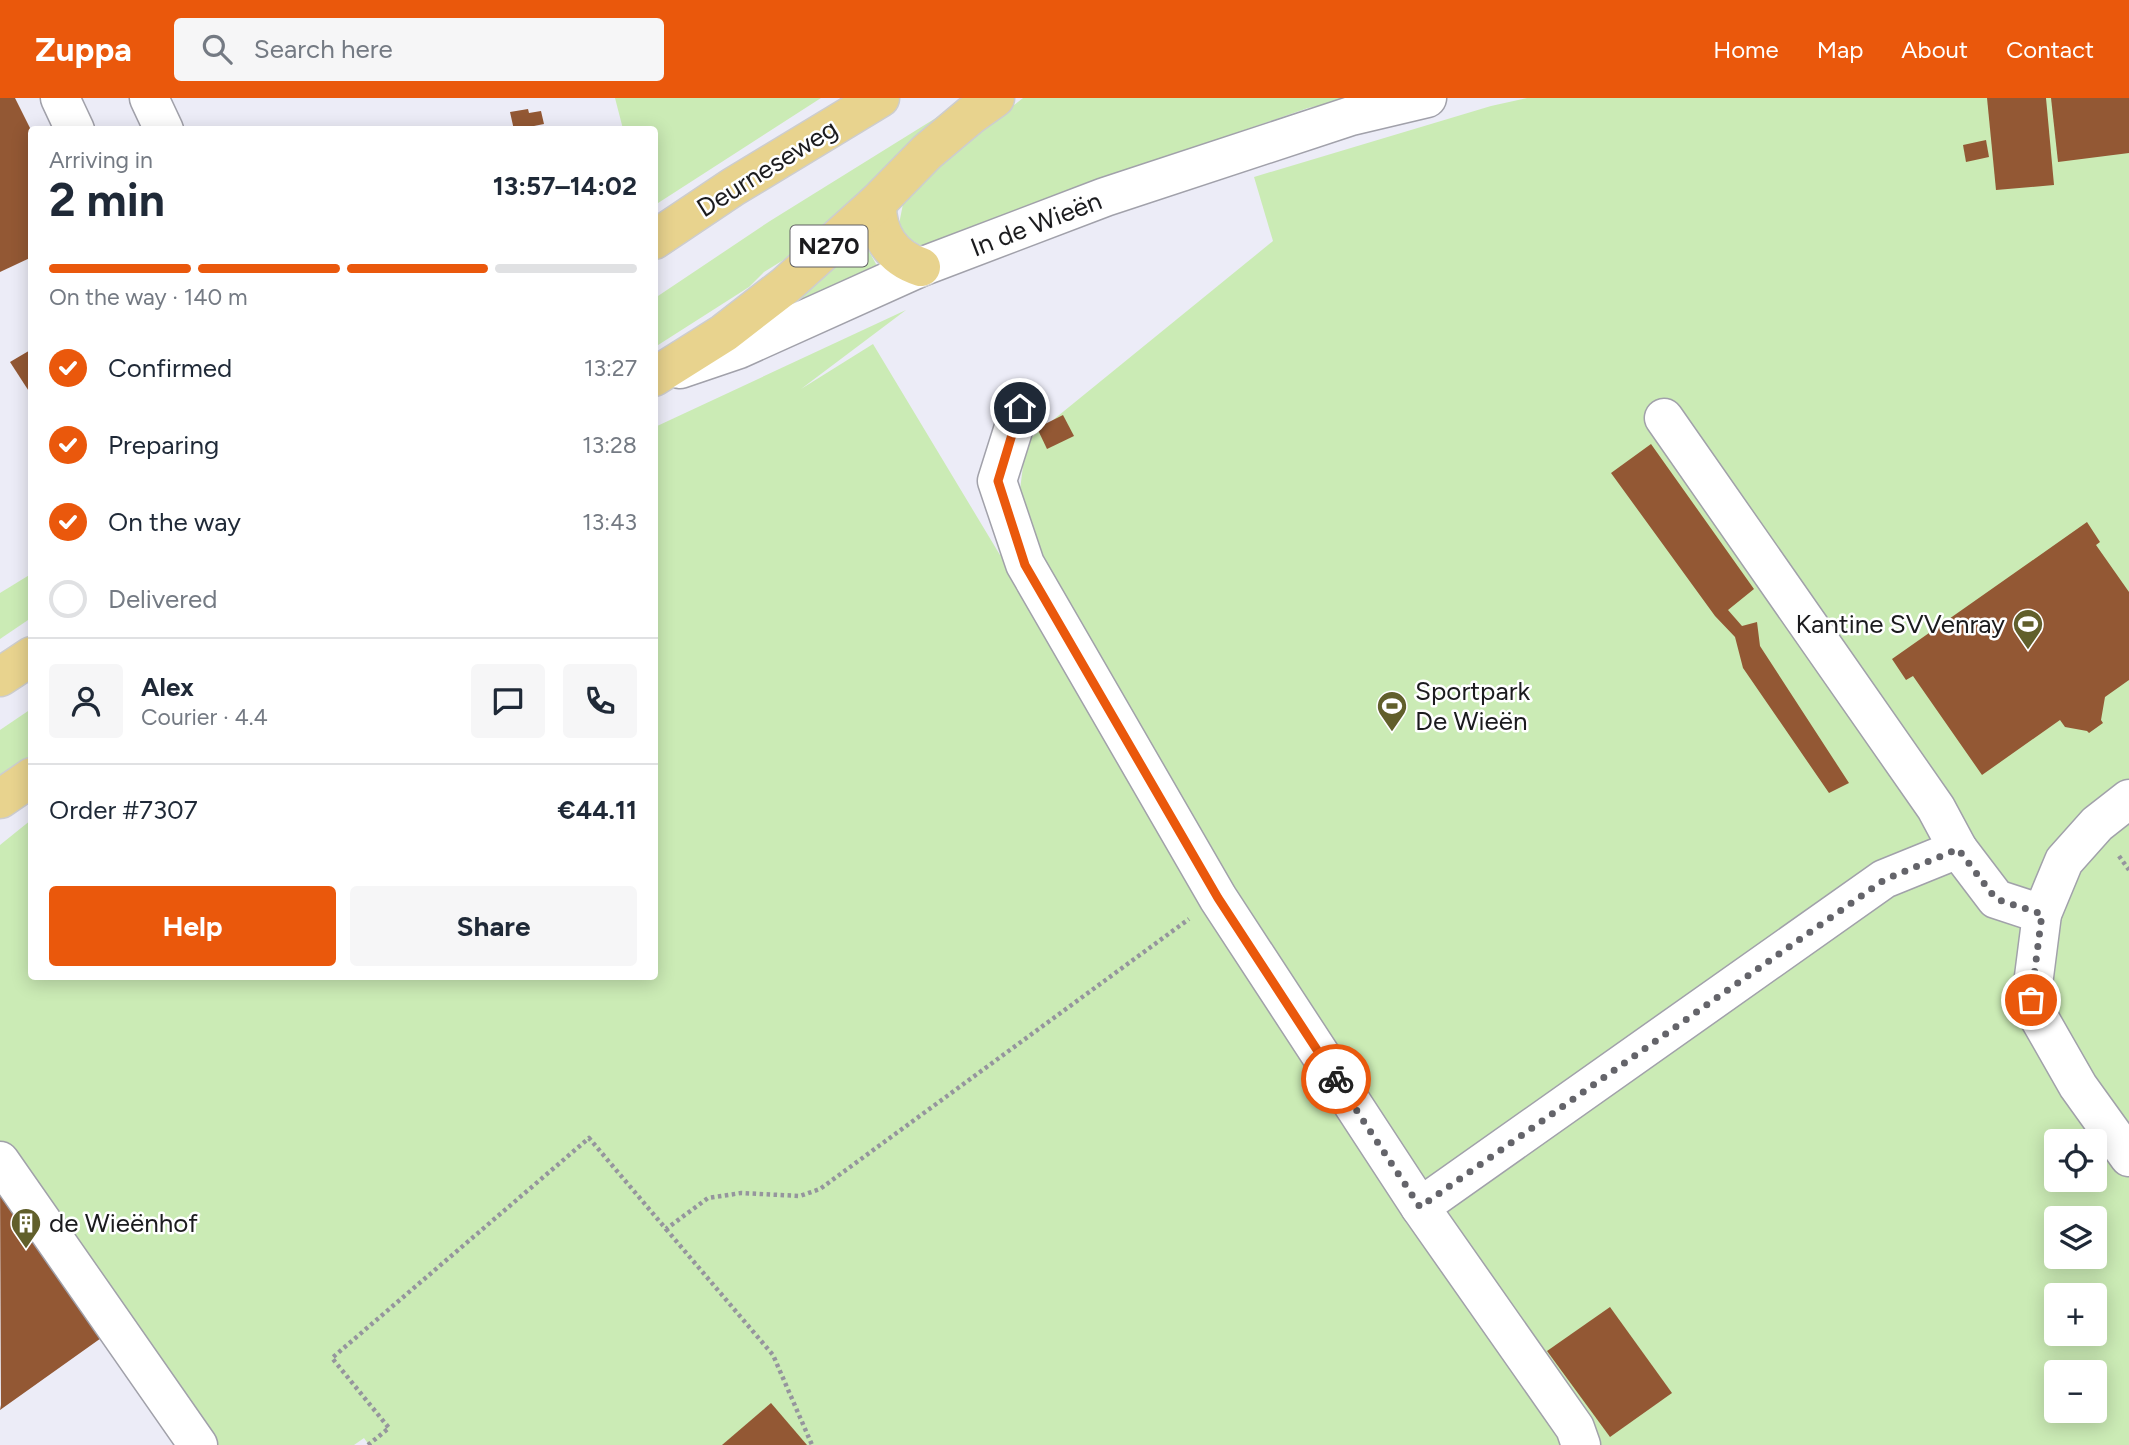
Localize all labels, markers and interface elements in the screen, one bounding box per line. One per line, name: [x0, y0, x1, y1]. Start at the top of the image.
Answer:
search box: [174, 18, 664, 81]
text: Zuppa: [35, 30, 132, 69]
icon: search: [198, 30, 236, 68]
text: Search here: [254, 33, 393, 65]
text: Home: [1713, 35, 1779, 64]
text: Map: [1817, 35, 1863, 64]
text: About: [1901, 35, 1968, 64]
text: Contact: [2006, 35, 2094, 64]
street label: Deurneseweg: [691, 112, 843, 224]
text: Arriving in: [49, 146, 153, 174]
text: 13:57–14:02: [493, 170, 637, 202]
text: 2 min: [49, 172, 165, 228]
street label: In de Wieën: [966, 184, 1106, 264]
road number: N270: [790, 226, 868, 266]
text: On the way · 140 m: [49, 283, 248, 311]
icon: check: [49, 349, 87, 387]
text: Confirmed: [108, 352, 232, 384]
text: 13:27: [584, 354, 637, 382]
pin: [990, 378, 1050, 438]
icon: home: [1001, 389, 1039, 427]
icon: check: [49, 426, 87, 464]
text: Preparing: [108, 429, 219, 461]
text: 13:28: [582, 431, 637, 459]
icon: check: [49, 503, 87, 541]
text: On the way: [108, 506, 241, 538]
text: 13:43: [582, 508, 637, 536]
text: Delivered: [108, 583, 217, 615]
sports icon: Kantine SVVenray: [2011, 607, 2045, 651]
place label: Kantine SVVenray: [1795, 608, 2005, 640]
button: person: [49, 664, 123, 738]
button: chat: [471, 664, 545, 738]
button: phone: [563, 664, 637, 738]
text: Alex: [141, 671, 194, 703]
place label: Sportpark De Wieën: [1415, 675, 1530, 737]
sports icon: Sportpark De Wieën: [1375, 689, 1409, 733]
text: Courier · 4.4: [141, 703, 268, 731]
text: Order #7307: [49, 794, 198, 826]
text: €44.11: [558, 794, 637, 826]
button: Help: [49, 886, 336, 966]
button: Share: [350, 886, 637, 966]
pin: [2001, 970, 2061, 1030]
icon: bag: [2012, 981, 2050, 1019]
courier: [1301, 1044, 1371, 1114]
icon: bike: [1317, 1060, 1355, 1098]
map controls: [2044, 1129, 2107, 1423]
button: locate: [2044, 1129, 2107, 1192]
building icon: de Wieënhof: [9, 1206, 43, 1250]
button: layers: [2044, 1206, 2107, 1269]
place label: de Wieënhof: [49, 1207, 198, 1239]
button: +: [2044, 1283, 2107, 1346]
button: −: [2044, 1360, 2107, 1423]

